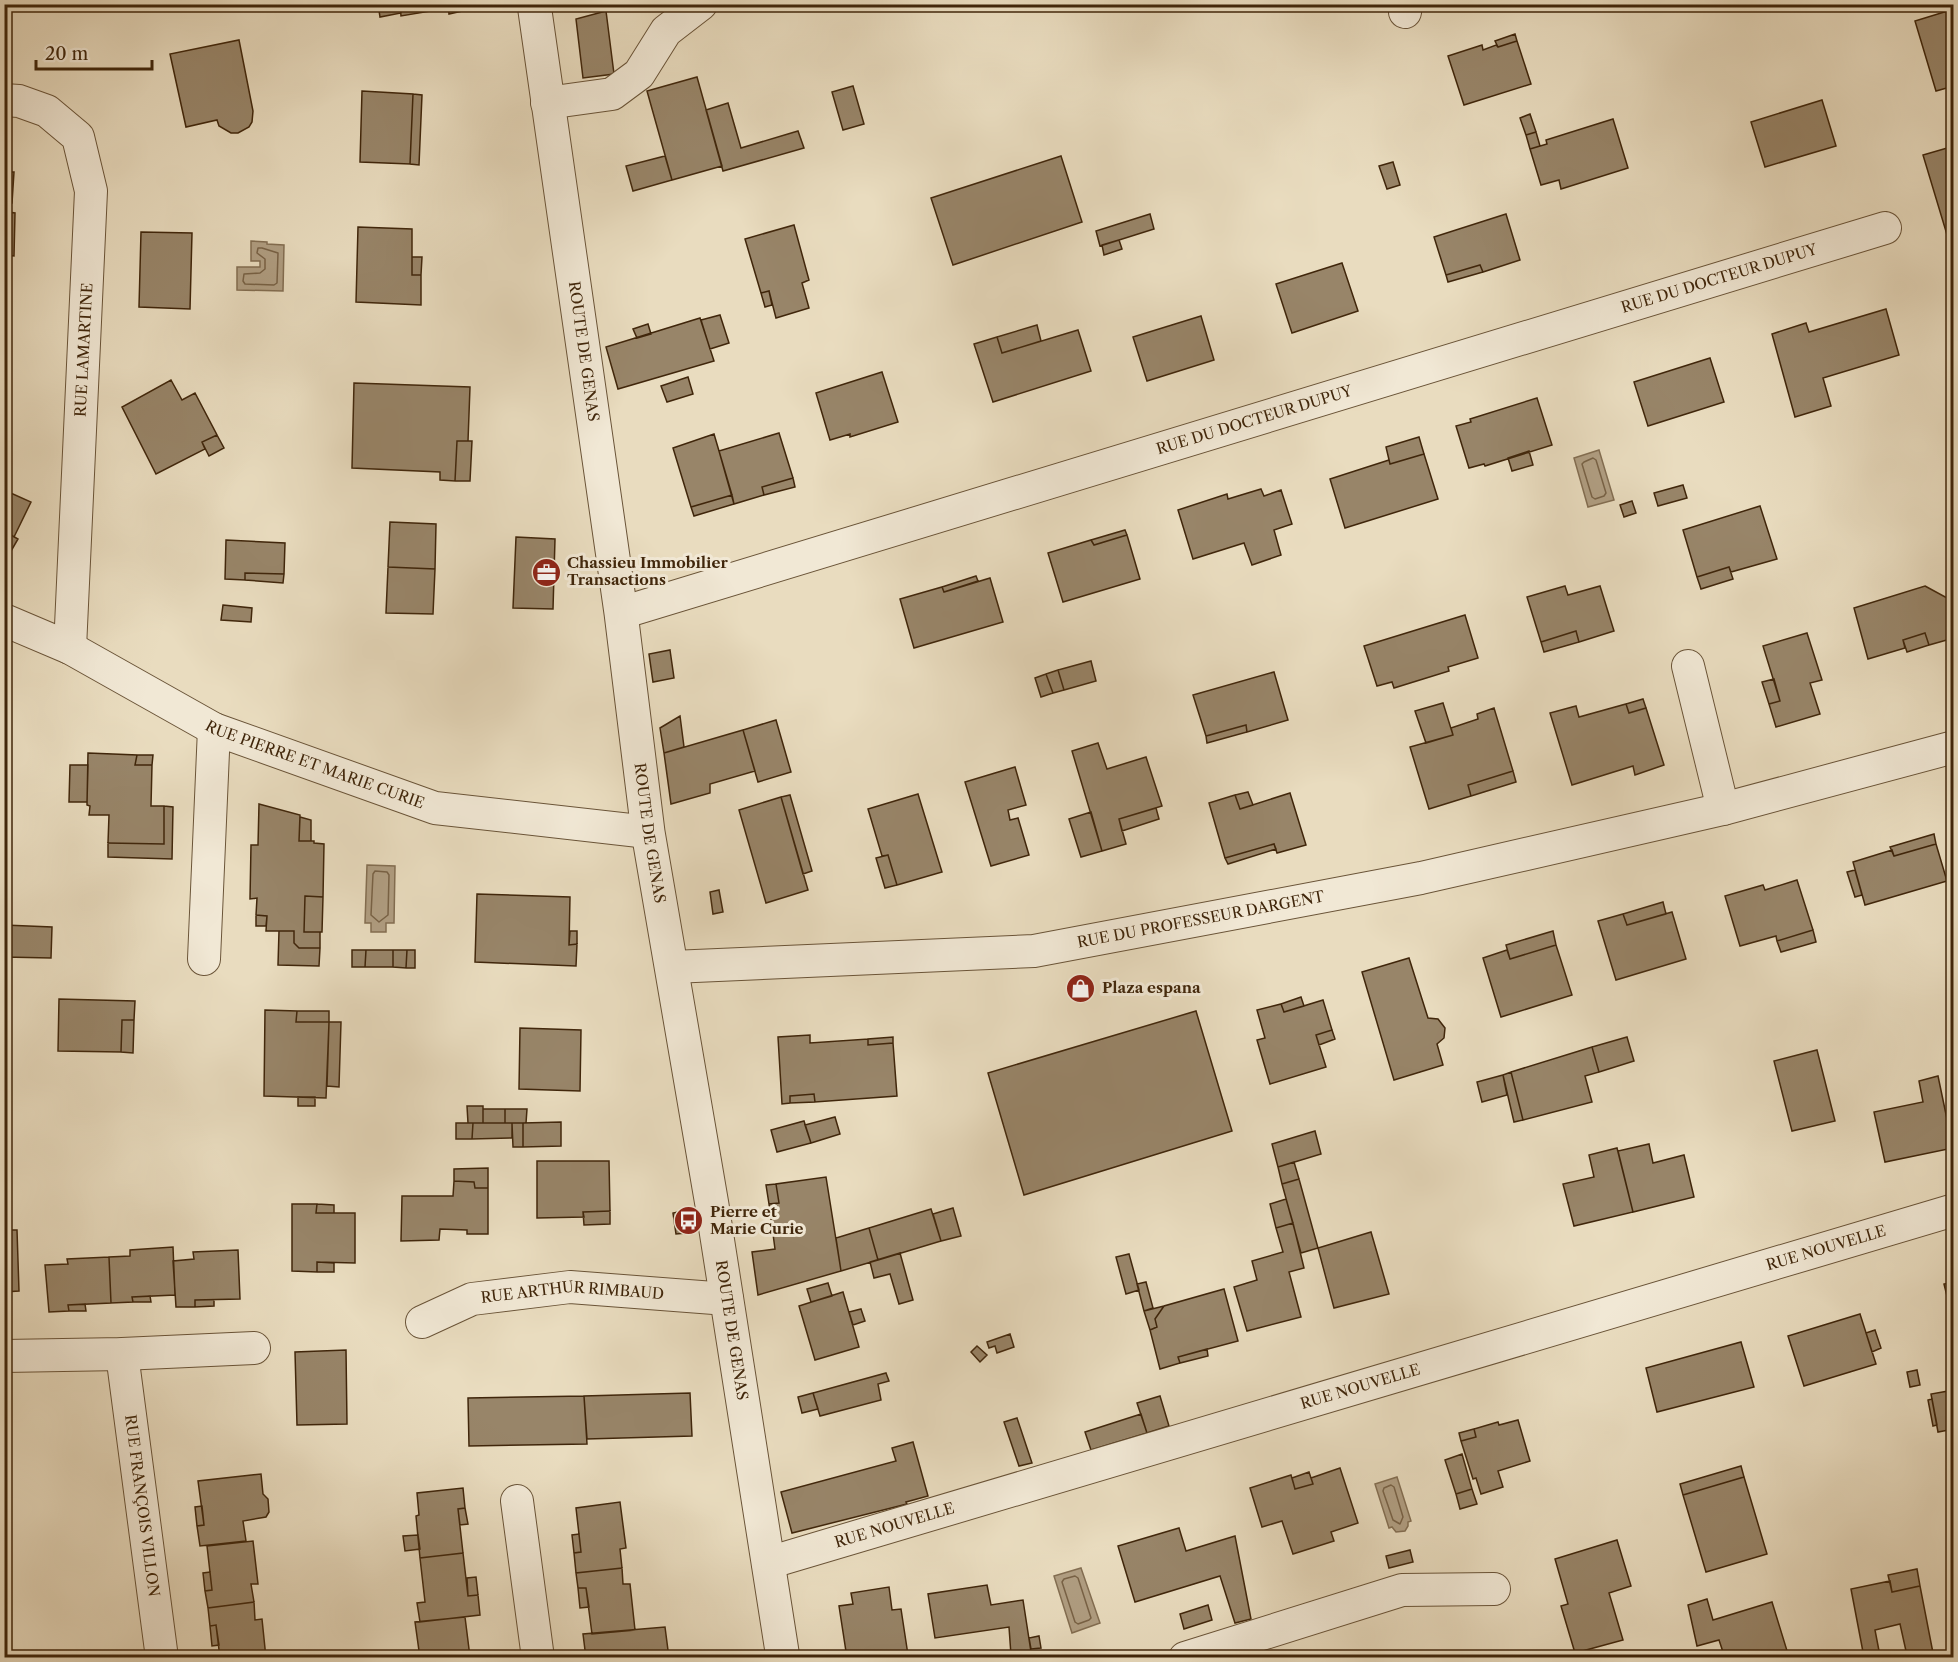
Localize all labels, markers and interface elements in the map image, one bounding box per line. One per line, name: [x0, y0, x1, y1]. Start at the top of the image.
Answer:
scale bar: [36, 33, 152, 71]
text: 20 m: [45, 43, 89, 65]
street label: RUE DU DOCTEUR DUPUY: [1619, 239, 1820, 317]
street label: ROUTE DE GENAS: [565, 280, 604, 423]
street label: RUE LAMARTINE: [71, 282, 96, 417]
street label: RUE DU DOCTEUR DUPUY: [1154, 381, 1355, 458]
place label: Chassieu Immobilier Transactions: [567, 553, 728, 589]
office icon: Chassieu Immobilier Transactions: [530, 556, 562, 588]
street label: RUE PIERRE ET MARIE CURIE: [202, 716, 427, 812]
street label: ROUTE DE GENAS: [631, 762, 670, 904]
street label: RUE DU PROFESSEUR DARGENT: [1075, 886, 1327, 952]
shop icon: Plaza espana: [1065, 972, 1097, 1004]
place label: Plaza espana: [1102, 978, 1201, 997]
place label: Pierre et Marie Curie: [710, 1202, 804, 1238]
bus stop icon: Pierre et Marie Curie: [673, 1205, 705, 1237]
street label: RUE NOUVELLE: [1764, 1221, 1888, 1274]
street label: ROUTE DE GENAS: [712, 1259, 752, 1402]
street label: RUE ARTHUR RIMBAUD: [480, 1277, 665, 1307]
street label: RUE NOUVELLE: [1298, 1359, 1422, 1413]
street label: RUE FRANÇOIS VILLON: [121, 1413, 164, 1598]
street label: RUE NOUVELLE: [832, 1498, 957, 1552]

